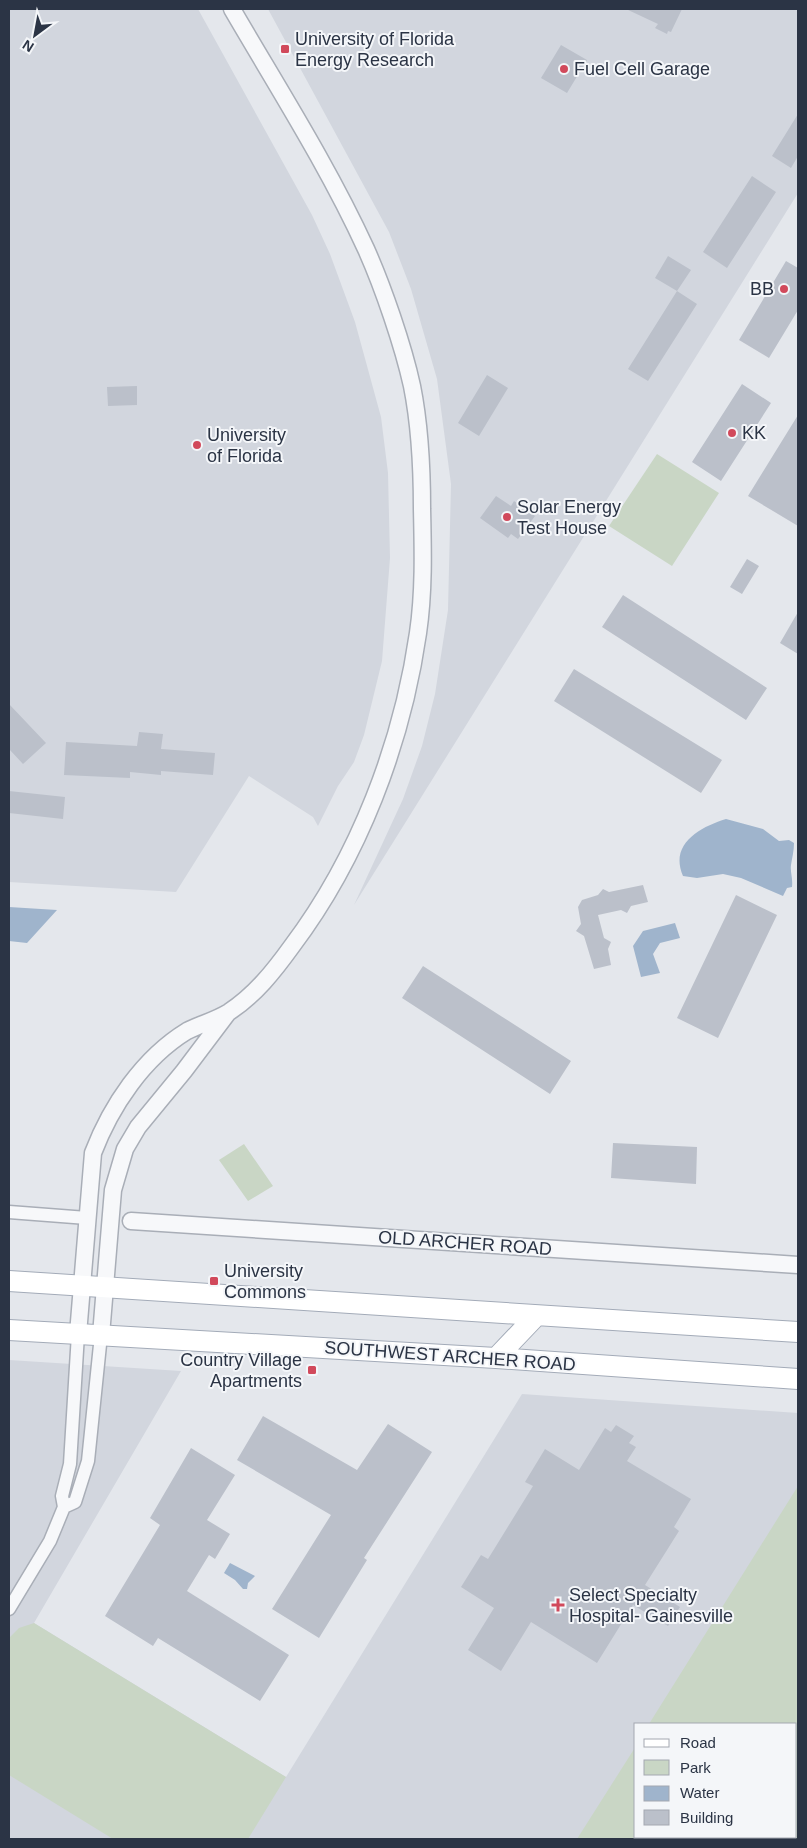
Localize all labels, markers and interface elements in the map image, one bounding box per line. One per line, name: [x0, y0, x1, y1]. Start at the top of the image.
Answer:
north arrow: [10, 10, 60, 60]
place label: University of Florida Energy Research: [295, 29, 455, 70]
text: N: [20, 37, 37, 55]
marker: University of Florida Energy Research: [279, 43, 291, 55]
place label: Fuel Cell Garage: [574, 59, 710, 79]
marker: Fuel Cell Garage: [558, 63, 570, 75]
place label: BB: [750, 279, 774, 299]
marker: BB: [778, 283, 790, 295]
place label: KK: [742, 423, 766, 443]
place label: University of Florida: [207, 425, 286, 466]
marker: KK: [726, 427, 738, 439]
marker: University of Florida: [191, 439, 203, 451]
place label: Solar Energy Test House: [517, 497, 621, 538]
marker: Solar Energy Test House: [501, 511, 513, 523]
street label: OLD ARCHER ROAD: [377, 1227, 553, 1259]
place label: University Commons: [224, 1261, 306, 1302]
marker: University Commons: [208, 1275, 220, 1287]
street label: SOUTHWEST ARCHER ROAD: [324, 1337, 576, 1375]
place label: Country Village Apartments: [180, 1350, 302, 1391]
marker: Country Village Apartments: [306, 1364, 318, 1376]
place label: Select Specialty Hospital- Gainesville: [569, 1585, 733, 1626]
marker: Select Specialty Hospital- Gainesville: [551, 1598, 565, 1612]
legend: [634, 1723, 797, 1838]
text: Road: [680, 1734, 716, 1751]
text: Park: [680, 1759, 711, 1776]
text: Water: [680, 1784, 719, 1801]
text: Building: [680, 1809, 733, 1826]

